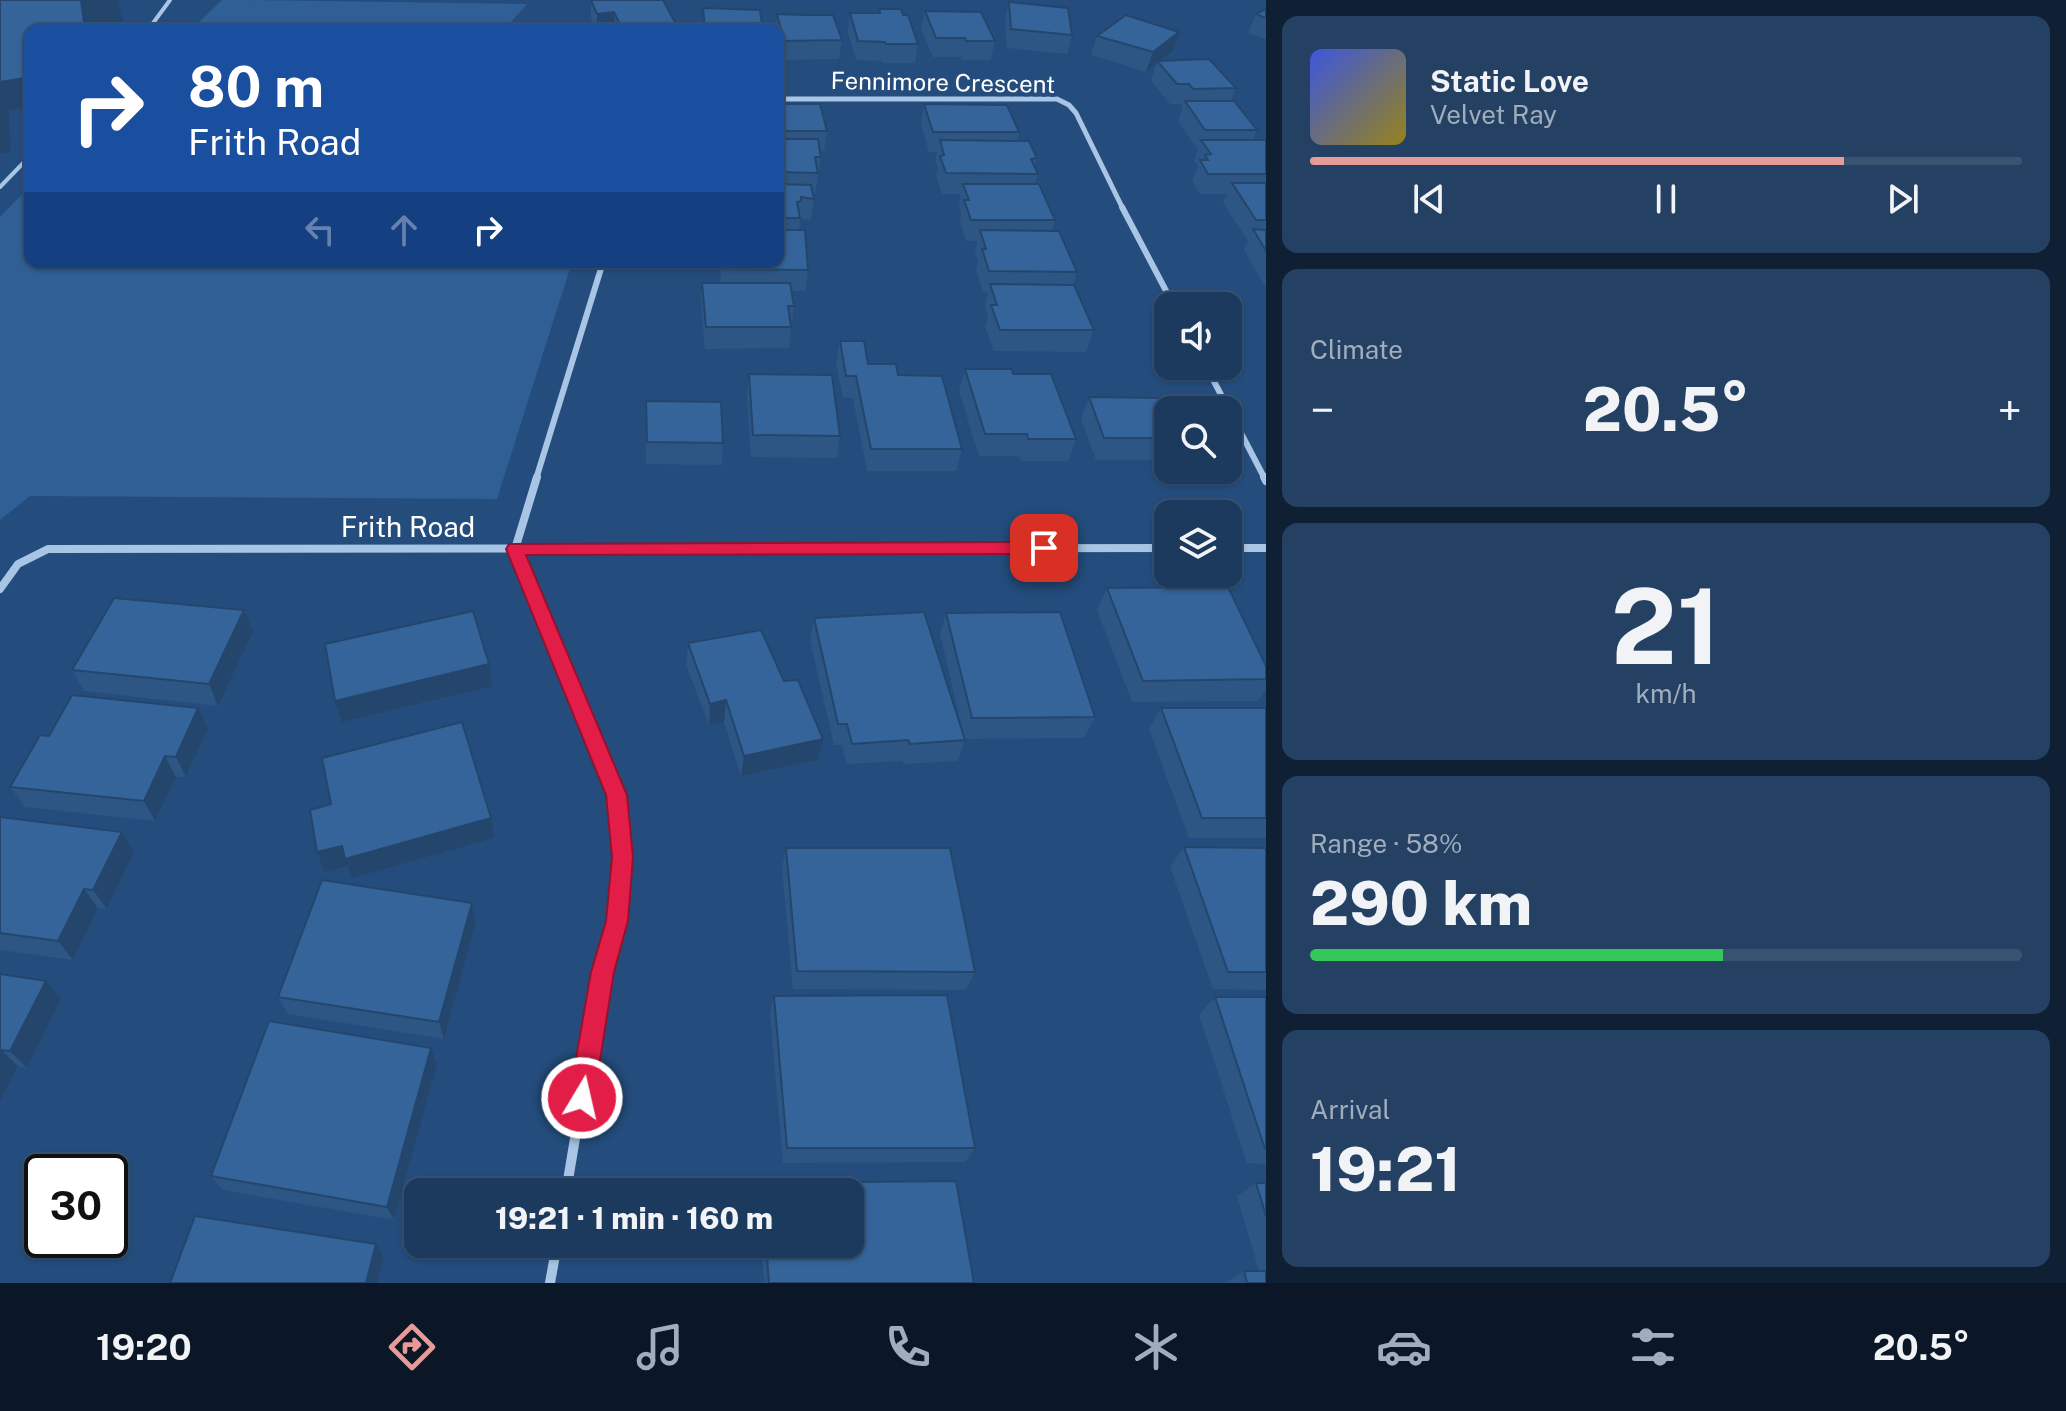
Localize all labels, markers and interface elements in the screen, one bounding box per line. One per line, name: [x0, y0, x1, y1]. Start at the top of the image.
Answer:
text: 80 m: [188, 54, 324, 120]
icon: right: [56, 56, 160, 160]
text: Static Love: [1430, 63, 1589, 99]
street label: Fennimore Crescent: [830, 66, 1056, 98]
text: Velvet Ray: [1430, 99, 1557, 130]
text: Frith Road: [188, 121, 361, 163]
icon: previous: [1407, 177, 1451, 221]
icon: pause: [1644, 177, 1688, 221]
icon: next: [1881, 177, 1925, 221]
icon: left: [298, 208, 342, 252]
icon: ahead: [382, 208, 426, 252]
icon: right: [466, 208, 510, 252]
map controls: [1154, 292, 1242, 588]
button: sound: [1154, 292, 1242, 380]
text: Climate: [1310, 334, 1403, 365]
text: 20.5°: [1583, 374, 1749, 445]
text: −: [1310, 384, 1334, 436]
text: +: [1998, 384, 2022, 436]
button: search: [1154, 396, 1242, 484]
button: layers: [1154, 500, 1242, 588]
street label: Frith Road: [341, 510, 475, 543]
pin: [1010, 514, 1078, 582]
icon: arrive: [1022, 526, 1066, 570]
text: 21: [1611, 565, 1721, 687]
text: km/h: [1635, 678, 1697, 709]
text: Range · 58%: [1310, 828, 1462, 859]
text: 290 km: [1310, 868, 1532, 939]
position arrow: [540, 1056, 624, 1140]
text: Arrival: [1310, 1094, 1390, 1125]
text: 19:21: [1310, 1134, 1461, 1205]
speed limit sign: 30: [24, 1154, 128, 1258]
text: 19:21 · 1 min · 160 m: [495, 1200, 773, 1236]
icon: directions: [384, 1319, 440, 1375]
icon: music: [632, 1319, 688, 1375]
icon: phone: [880, 1319, 936, 1375]
icon: climate: [1128, 1319, 1184, 1375]
icon: car: [1376, 1319, 1432, 1375]
icon: filters: [1625, 1319, 1681, 1375]
text: 19:20: [96, 1326, 192, 1368]
text: 20.5°: [1873, 1326, 1970, 1368]

